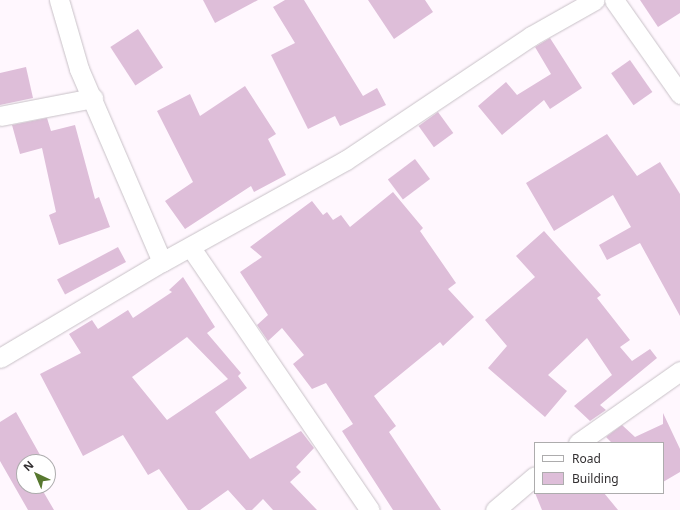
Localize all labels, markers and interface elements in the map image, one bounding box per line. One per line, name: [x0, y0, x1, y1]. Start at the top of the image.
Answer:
legend: [534, 442, 664, 494]
text: Road: [572, 450, 601, 467]
north arrow: [16, 454, 56, 494]
text: N: [20, 457, 36, 474]
text: Building: [572, 470, 619, 487]

